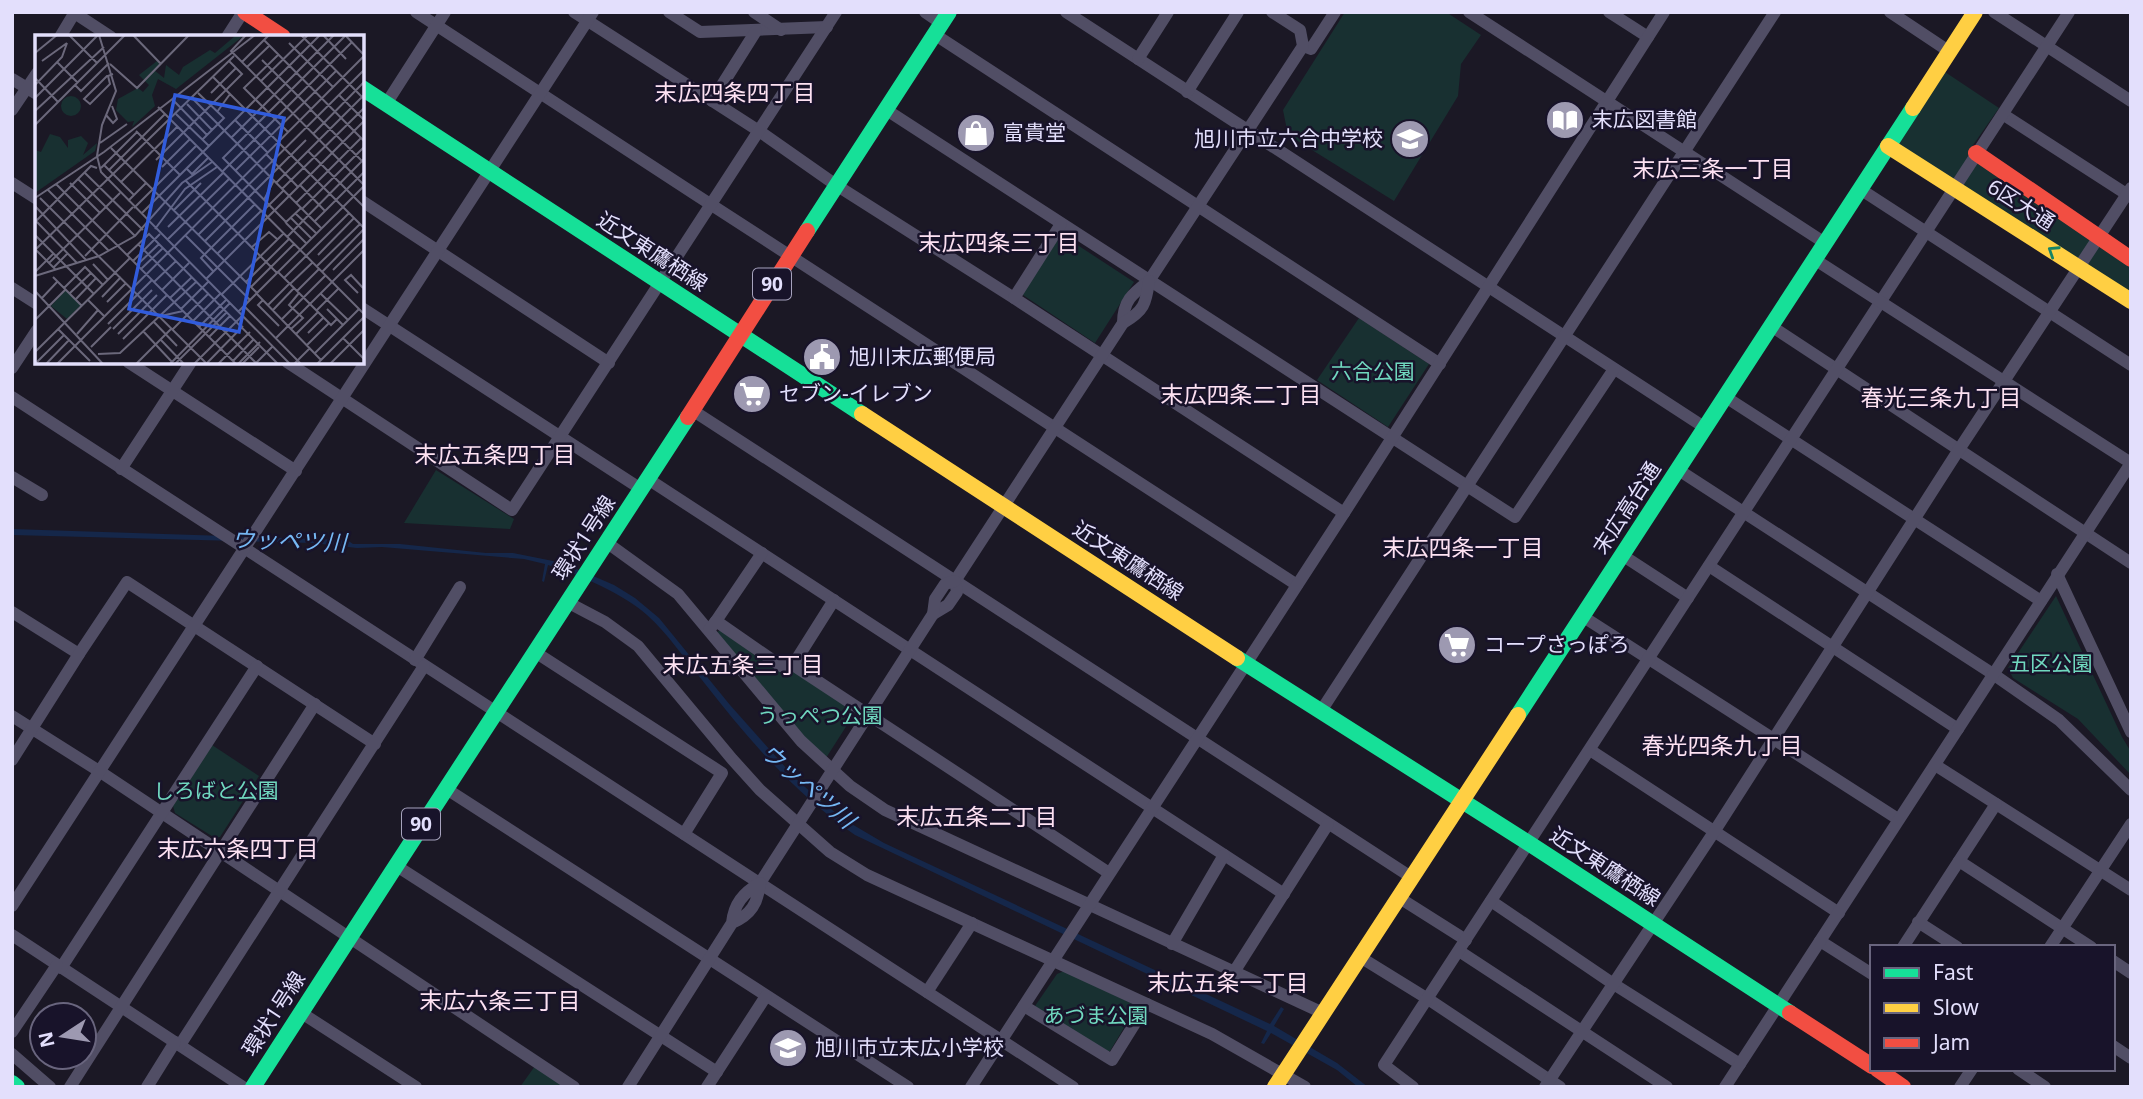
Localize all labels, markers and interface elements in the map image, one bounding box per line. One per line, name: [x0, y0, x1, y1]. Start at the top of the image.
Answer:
inset map: [35, 35, 364, 364]
district label: 末広四条四丁目: [655, 76, 816, 108]
library icon: 末広図書館: [1544, 99, 1586, 141]
place label: 末広図書館: [1592, 105, 1697, 133]
shop icon: 富貴堂: [955, 112, 997, 154]
place label: 富貴堂: [1003, 118, 1066, 146]
school or university icon: 旭川市立六合中学校: [1389, 118, 1431, 160]
place label: 旭川市立六合中学校: [1194, 124, 1383, 152]
district label: 末広三条一丁目: [1633, 152, 1794, 184]
street label: 6区大通: [1982, 172, 2061, 236]
street label: 近文東鷹栖線: [592, 205, 713, 297]
district label: 末広四条三丁目: [919, 226, 1080, 258]
one-way arrow: [2047, 246, 2060, 259]
road number: 90: [753, 268, 791, 300]
public building icon: 旭川末広郵便局: [801, 336, 843, 378]
place label: 旭川末広郵便局: [849, 342, 996, 370]
park label: 六合公園: [1331, 357, 1415, 385]
supermarket icon: セブン-イレブン: [731, 373, 773, 415]
district label: 末広四条二丁目: [1161, 378, 1322, 410]
place label: セブン-イレブン: [779, 379, 933, 407]
district label: 春光三条九丁目: [1861, 381, 2022, 413]
district label: 末広五条四丁目: [415, 438, 576, 470]
street label: 末広高台通: [1586, 456, 1666, 559]
street label: 環状1号線: [545, 490, 621, 585]
street label: 近文東鷹栖線: [1068, 514, 1189, 606]
water label: ウッペツ川: [231, 522, 350, 558]
district label: 末広四条一丁目: [1383, 531, 1544, 563]
supermarket icon: コープさっぽろ: [1436, 624, 1478, 666]
place label: コープさっぽろ: [1484, 630, 1630, 658]
district label: 末広五条三丁目: [663, 648, 824, 680]
park label: 五区公園: [2009, 649, 2093, 677]
park label: うっぺつ公園: [757, 701, 883, 729]
district label: 春光四条九丁目: [1642, 729, 1803, 761]
water label: ウッペツ川: [755, 735, 865, 837]
park label: しろばと公園: [153, 776, 279, 804]
district label: 末広五条二丁目: [897, 800, 1058, 832]
road number: 90: [402, 808, 440, 839]
street label: 近文東鷹栖線: [1545, 820, 1666, 912]
district label: 末広六条四丁目: [158, 832, 319, 864]
legend: [1870, 945, 2115, 1071]
text: Fast: [1933, 958, 1974, 986]
street label: 環状1号線: [235, 966, 311, 1061]
district label: 末広五条一丁目: [1148, 966, 1309, 998]
district label: 末広六条三丁目: [420, 984, 581, 1016]
text: Slow: [1933, 993, 1979, 1021]
north arrow: [28, 1001, 98, 1071]
park label: あづま公園: [1044, 1001, 1149, 1029]
school or university icon: 旭川市立末広小学校: [767, 1027, 809, 1069]
text: Jam: [1931, 1028, 1970, 1056]
text: N: [32, 1029, 61, 1050]
place label: 旭川市立末広小学校: [815, 1033, 1004, 1061]

